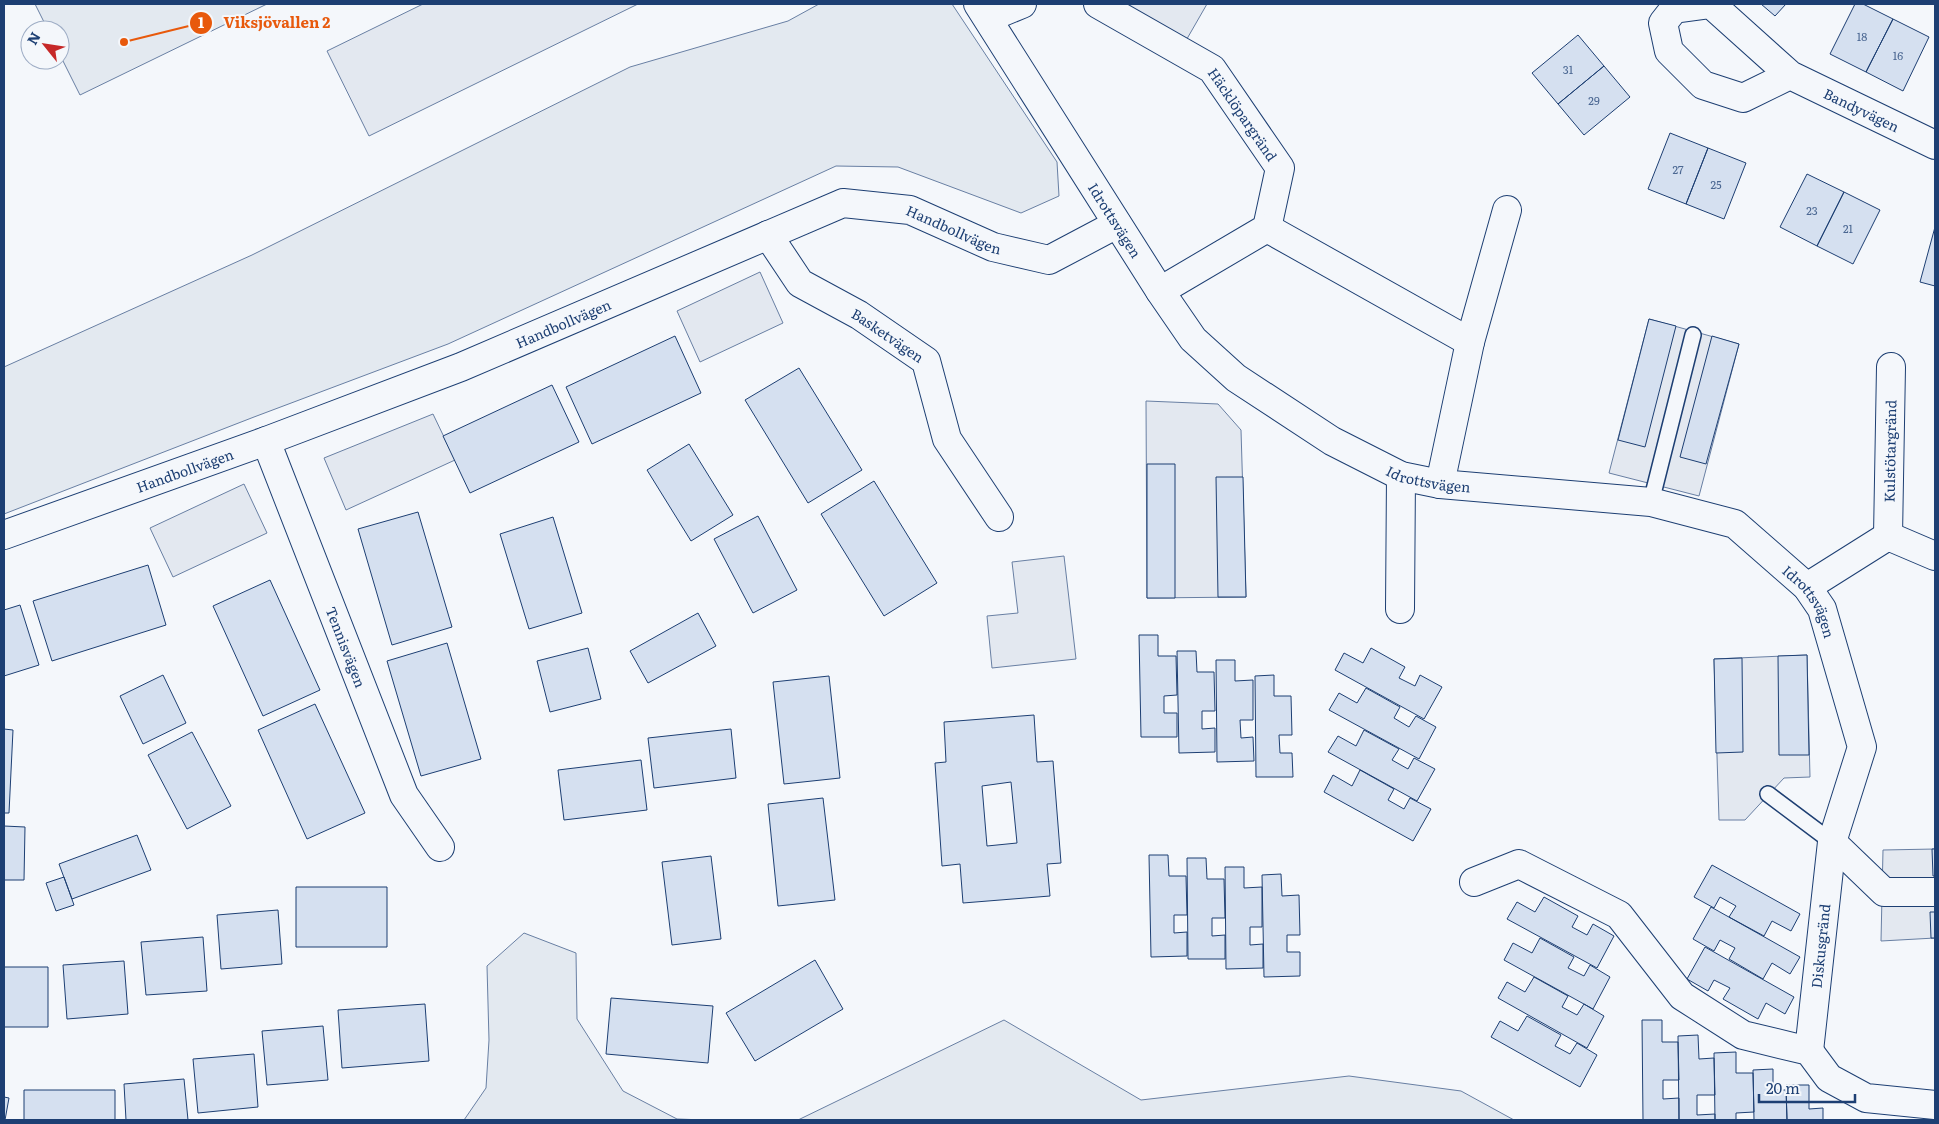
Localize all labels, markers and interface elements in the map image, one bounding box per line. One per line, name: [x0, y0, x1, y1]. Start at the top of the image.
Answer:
callout: Viksjövallen 2: [189, 8, 341, 38]
text: 1: [198, 10, 204, 33]
text: Viksjövallen 2: [224, 10, 330, 33]
north arrow: [20, 20, 70, 70]
text: N: [21, 28, 45, 48]
house number: 18: [1857, 28, 1867, 44]
house number: 16: [1893, 47, 1903, 63]
house number: 31: [1563, 61, 1574, 77]
street label: Häcklöpargränd: [1204, 63, 1283, 165]
street label: Bandyvägen: [1821, 83, 1903, 136]
house number: 29: [1588, 92, 1600, 108]
house number: 27: [1672, 161, 1684, 177]
house number: 25: [1710, 176, 1722, 192]
street label: Idrottsvägen: [1084, 179, 1146, 262]
street label: Handbollvägen: [903, 200, 1003, 259]
house number: 23: [1806, 202, 1818, 218]
house number: 21: [1843, 220, 1854, 236]
street label: Handbollvägen: [512, 294, 614, 352]
street label: Basketvägen: [848, 303, 928, 367]
street label: Kulstötargränd: [1879, 399, 1900, 502]
street label: Handbollvägen: [133, 444, 236, 497]
street label: Idrottsvägen: [1383, 460, 1471, 497]
street label: Idrottsvägen: [1778, 560, 1840, 640]
street label: Tennisvägen: [321, 603, 371, 690]
street label: Diskusgränd: [1806, 902, 1834, 989]
scale bar: [1759, 1072, 1855, 1104]
text: 20 m: [1766, 1076, 1800, 1099]

